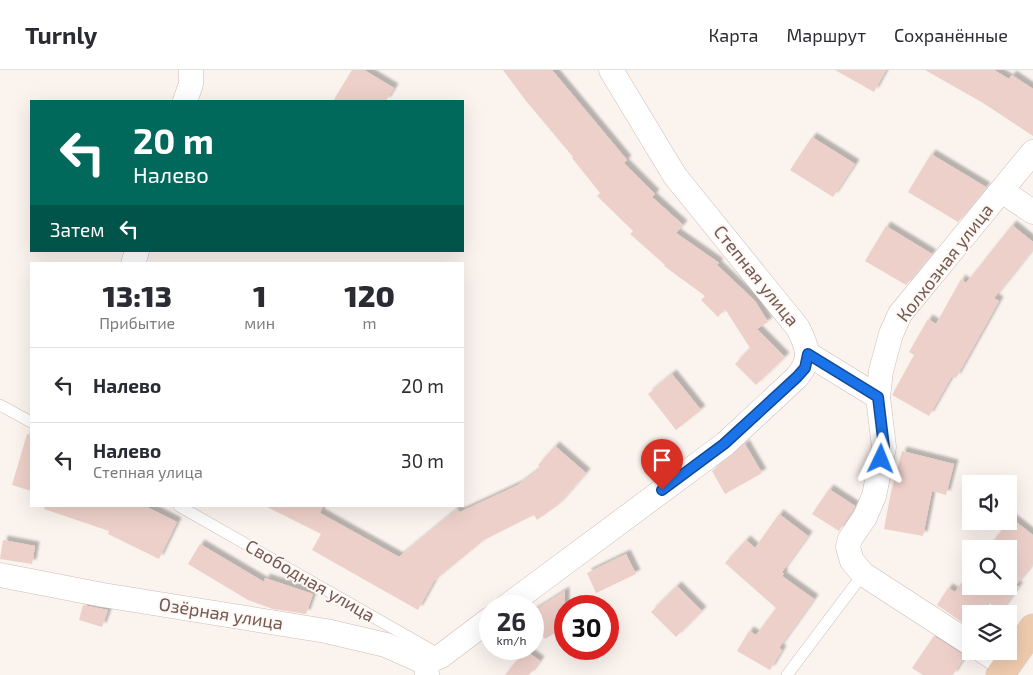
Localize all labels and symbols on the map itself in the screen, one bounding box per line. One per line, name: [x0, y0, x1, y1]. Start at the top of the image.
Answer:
street label: Колхозная улица: [891, 199, 997, 326]
street label: Степная улица: [709, 220, 804, 330]
position arrow: [854, 432, 906, 484]
pin: [641, 439, 683, 490]
street label: Свободная улица: [242, 534, 379, 626]
street label: Озёрная улица: [157, 592, 285, 634]
speed limit sign: 30: [554, 595, 619, 660]

